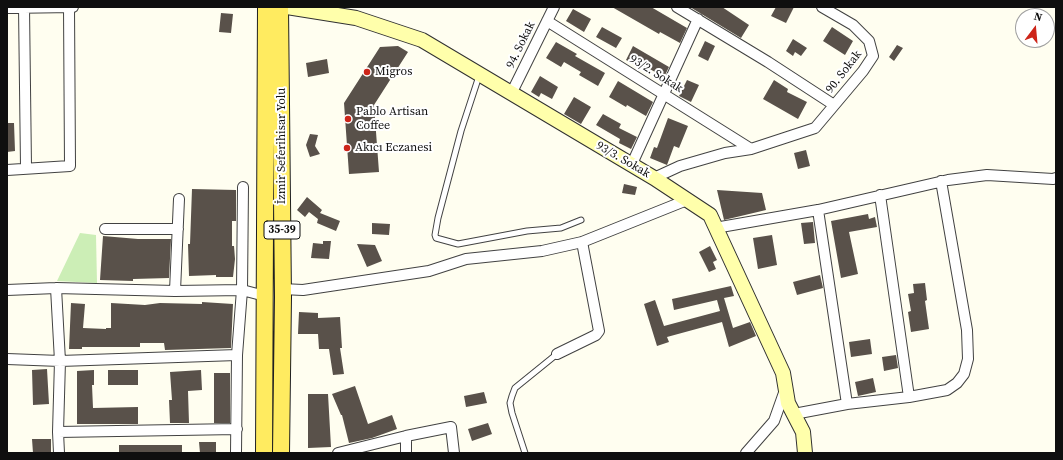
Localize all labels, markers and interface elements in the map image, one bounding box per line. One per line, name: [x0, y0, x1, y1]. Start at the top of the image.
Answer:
north arrow: [1015, 8, 1055, 48]
text: N: [1032, 9, 1044, 25]
street label: 94. Sokak: [504, 19, 538, 71]
street label: 90. Sokak: [823, 48, 865, 96]
street label: 93/2. Sokak: [627, 52, 685, 96]
place label: Migros: [375, 65, 412, 79]
marker: Migros: [362, 67, 372, 77]
street label: İzmir Seferihisar Yolu: [275, 88, 289, 204]
place label: Pablo Artisan Coffee: [356, 105, 428, 133]
marker: Pablo Artisan Coffee: [343, 114, 353, 124]
street label: 93/3. Sokak: [593, 139, 653, 181]
place label: Akıcı Eczanesi: [355, 141, 432, 155]
marker: Akıcı Eczanesi: [342, 143, 352, 153]
road number: 35-39: [264, 221, 300, 239]

